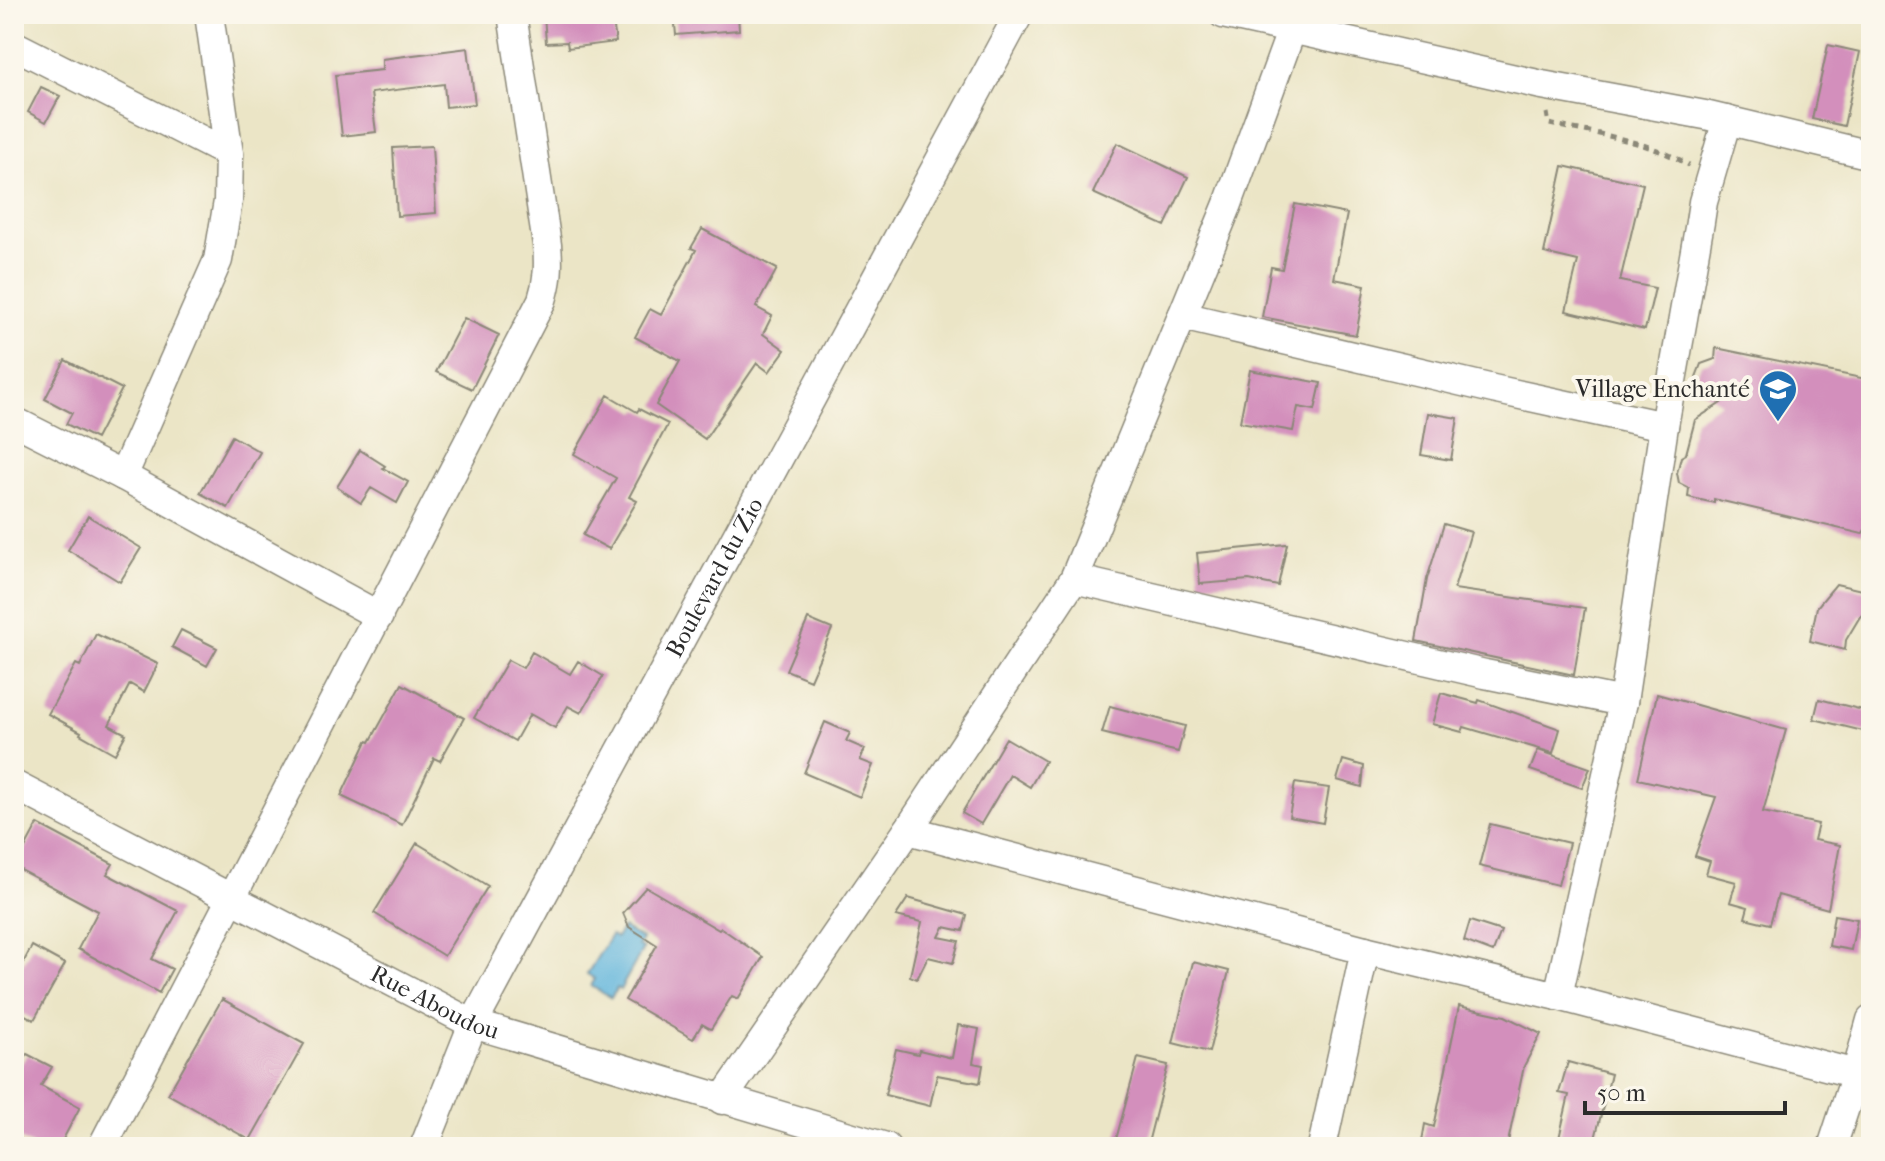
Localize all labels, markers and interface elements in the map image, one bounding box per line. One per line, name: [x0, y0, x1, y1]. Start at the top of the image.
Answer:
school or university icon: Village Enchanté: [1757, 368, 1799, 423]
place label: Village Enchanté: [1574, 375, 1750, 403]
street label: Boulevard du Zio: [660, 493, 769, 662]
street label: Rue Aboudou: [366, 959, 503, 1045]
scale bar: [1585, 1065, 1785, 1115]
text: 50 m: [1597, 1079, 1646, 1107]

